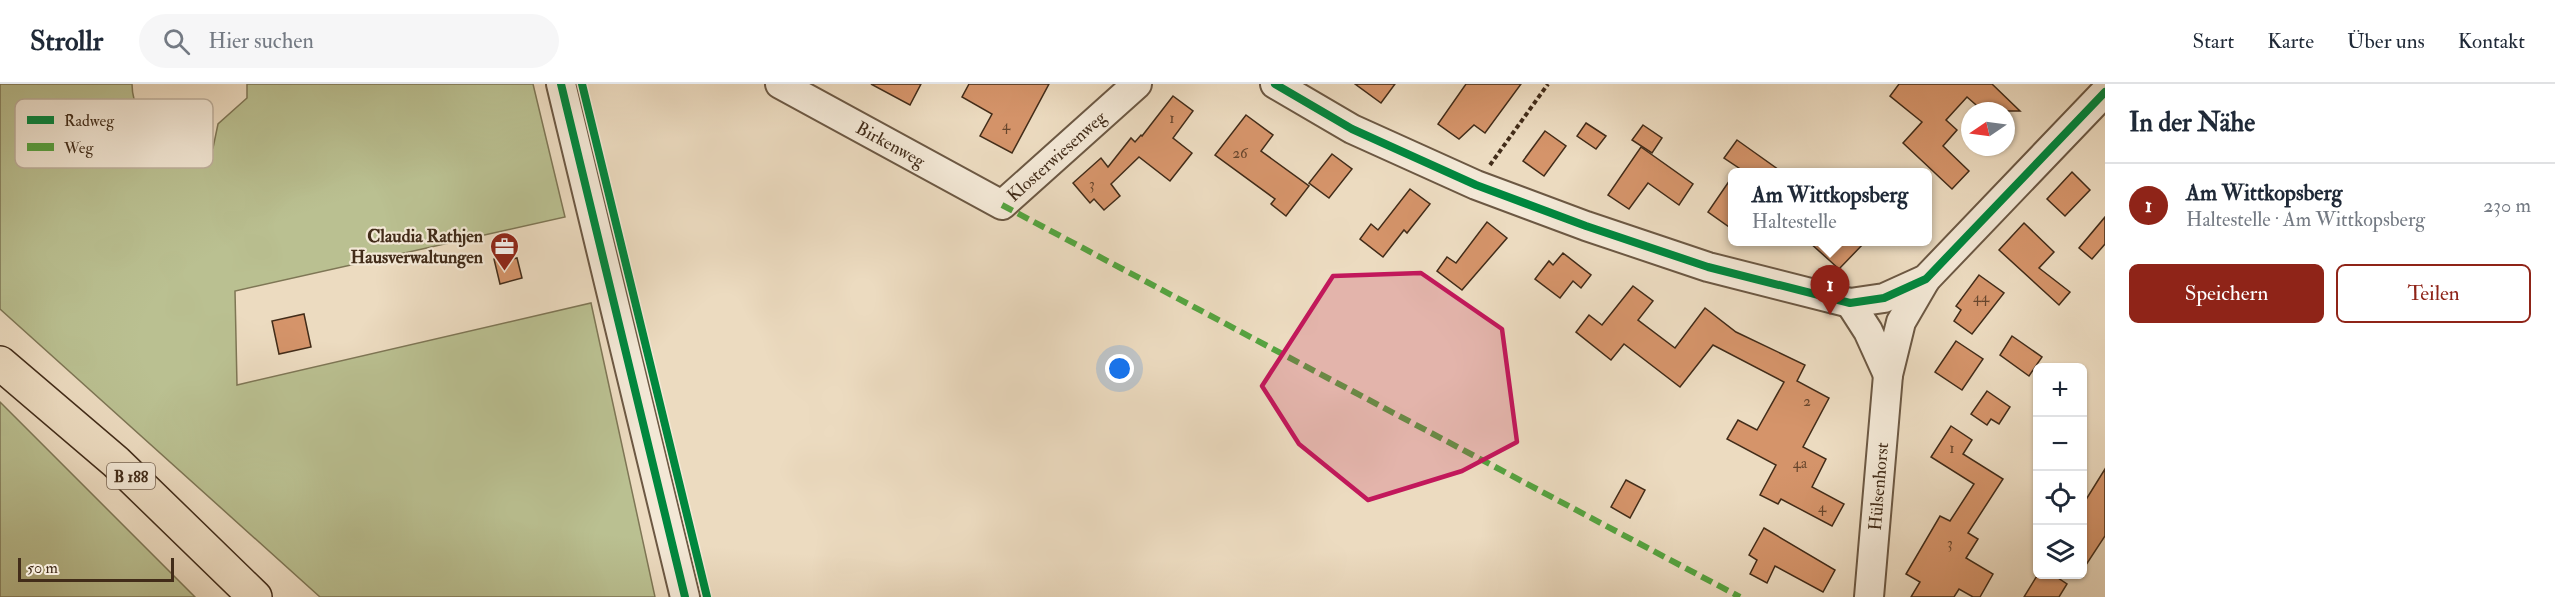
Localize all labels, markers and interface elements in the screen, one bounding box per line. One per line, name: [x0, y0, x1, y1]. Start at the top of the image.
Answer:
search box: [139, 14, 559, 68]
text: Strollr: [30, 24, 103, 59]
icon: search: [160, 25, 193, 58]
text: Hier suchen: [208, 27, 314, 55]
text: Start: [2192, 28, 2234, 55]
text: Karte: [2267, 28, 2314, 55]
text: Über uns: [2347, 28, 2425, 55]
text: Kontakt: [2458, 28, 2525, 55]
legend: [15, 99, 213, 168]
north arrow: [1961, 102, 2015, 156]
street label: Klosterwiesenweg: [1002, 105, 1112, 207]
text: In der Nähe: [2129, 107, 2255, 139]
house number: 1: [1169, 109, 1175, 128]
text: Radweg: [64, 111, 115, 131]
house number: 4: [1002, 116, 1011, 135]
street label: Birkenweg: [852, 117, 930, 173]
text: Weg: [63, 138, 95, 158]
house number: 26: [1232, 144, 1249, 163]
popup: [1728, 168, 1932, 246]
house number: 3: [1089, 175, 1095, 194]
text: Am Wittkopsberg: [2186, 179, 2342, 207]
text: Am Wittkopsberg: [1752, 181, 1908, 209]
text: 1: [2145, 193, 2152, 218]
text: 230 m: [2483, 193, 2531, 218]
text: Haltestelle · Am Wittkopsberg: [2186, 207, 2425, 232]
text: Haltestelle: [1752, 209, 1837, 234]
place label: Claudia Rathjen Hausverwaltungen: [351, 225, 484, 269]
office icon: Claudia Rathjen Hausverwaltungen: [488, 230, 520, 272]
button: Speichern: [2129, 264, 2324, 323]
button: Teilen: [2336, 264, 2531, 323]
pin: 1: [1810, 266, 1850, 315]
house number: 44: [1973, 288, 1990, 307]
your location: [1105, 354, 1134, 383]
map controls: [2033, 363, 2087, 579]
button: +: [2033, 363, 2087, 417]
house number: 2: [1803, 392, 1811, 411]
button: −: [2033, 417, 2087, 471]
house number: 1: [1949, 439, 1955, 458]
street label: Hülsenhorst: [1864, 441, 1894, 531]
house number: 4a: [1793, 454, 1808, 473]
road number: B 188: [107, 463, 155, 489]
button: locate: [2033, 471, 2087, 525]
house number: 4: [1818, 498, 1827, 517]
button: layers: [2033, 525, 2087, 579]
house number: 3: [1947, 534, 1953, 553]
scale bar: [18, 555, 174, 582]
text: 50 m: [27, 558, 58, 578]

